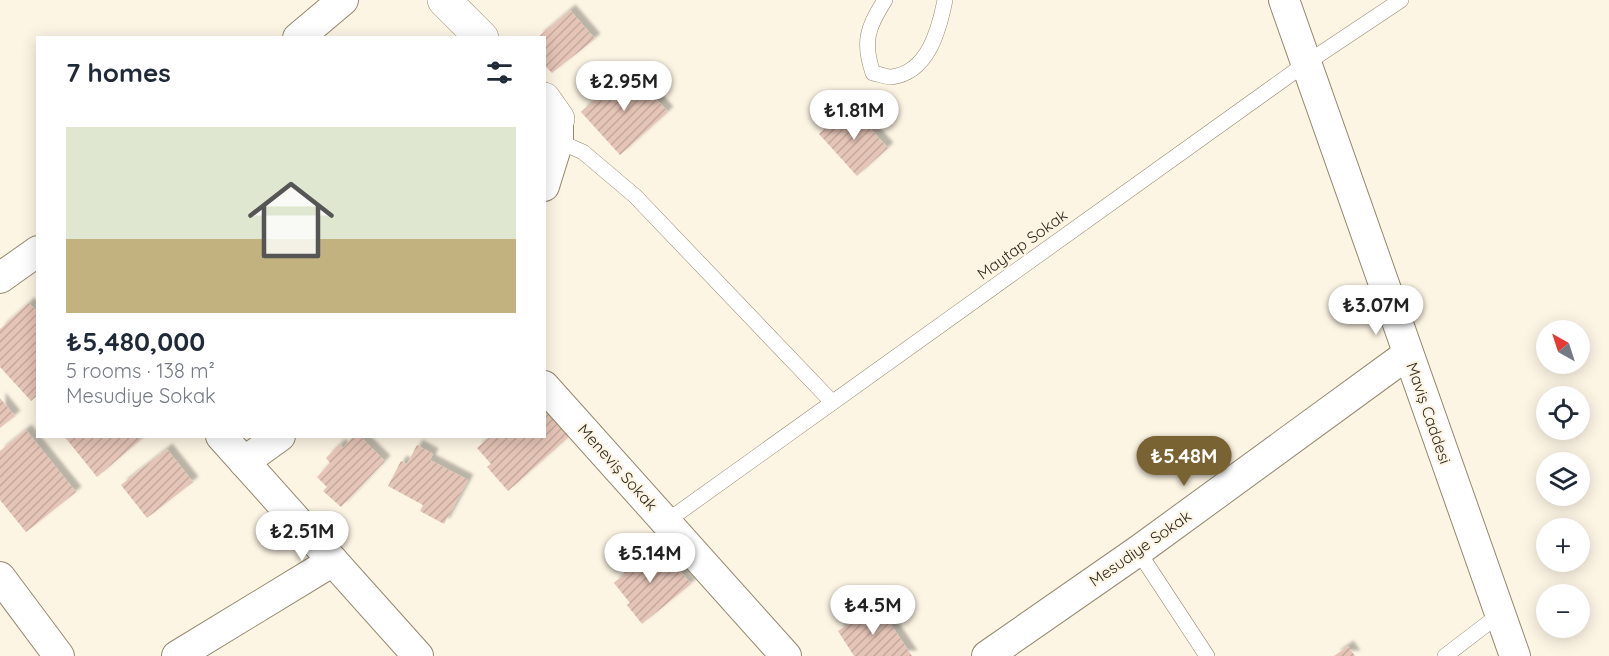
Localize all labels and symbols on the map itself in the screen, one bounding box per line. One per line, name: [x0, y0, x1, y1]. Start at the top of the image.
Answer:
pin: ₺2.95M: [575, 61, 673, 112]
pin: ₺1.81M: [805, 90, 903, 141]
street label: Maytap Sokak: [973, 205, 1071, 283]
pin: ₺3.07M: [1327, 285, 1425, 336]
north arrow: [1536, 320, 1590, 374]
street label: Maviş Caddesi: [1402, 360, 1456, 466]
street label: Meneviş Sokak: [574, 420, 662, 514]
pin: ₺5.48M: [1135, 436, 1233, 487]
street label: Mesudiye Sokak: [1085, 505, 1195, 591]
pin: ₺2.51M: [253, 511, 351, 562]
pin: ₺5.14M: [601, 533, 699, 584]
pin: ₺4.5M: [831, 585, 915, 636]

